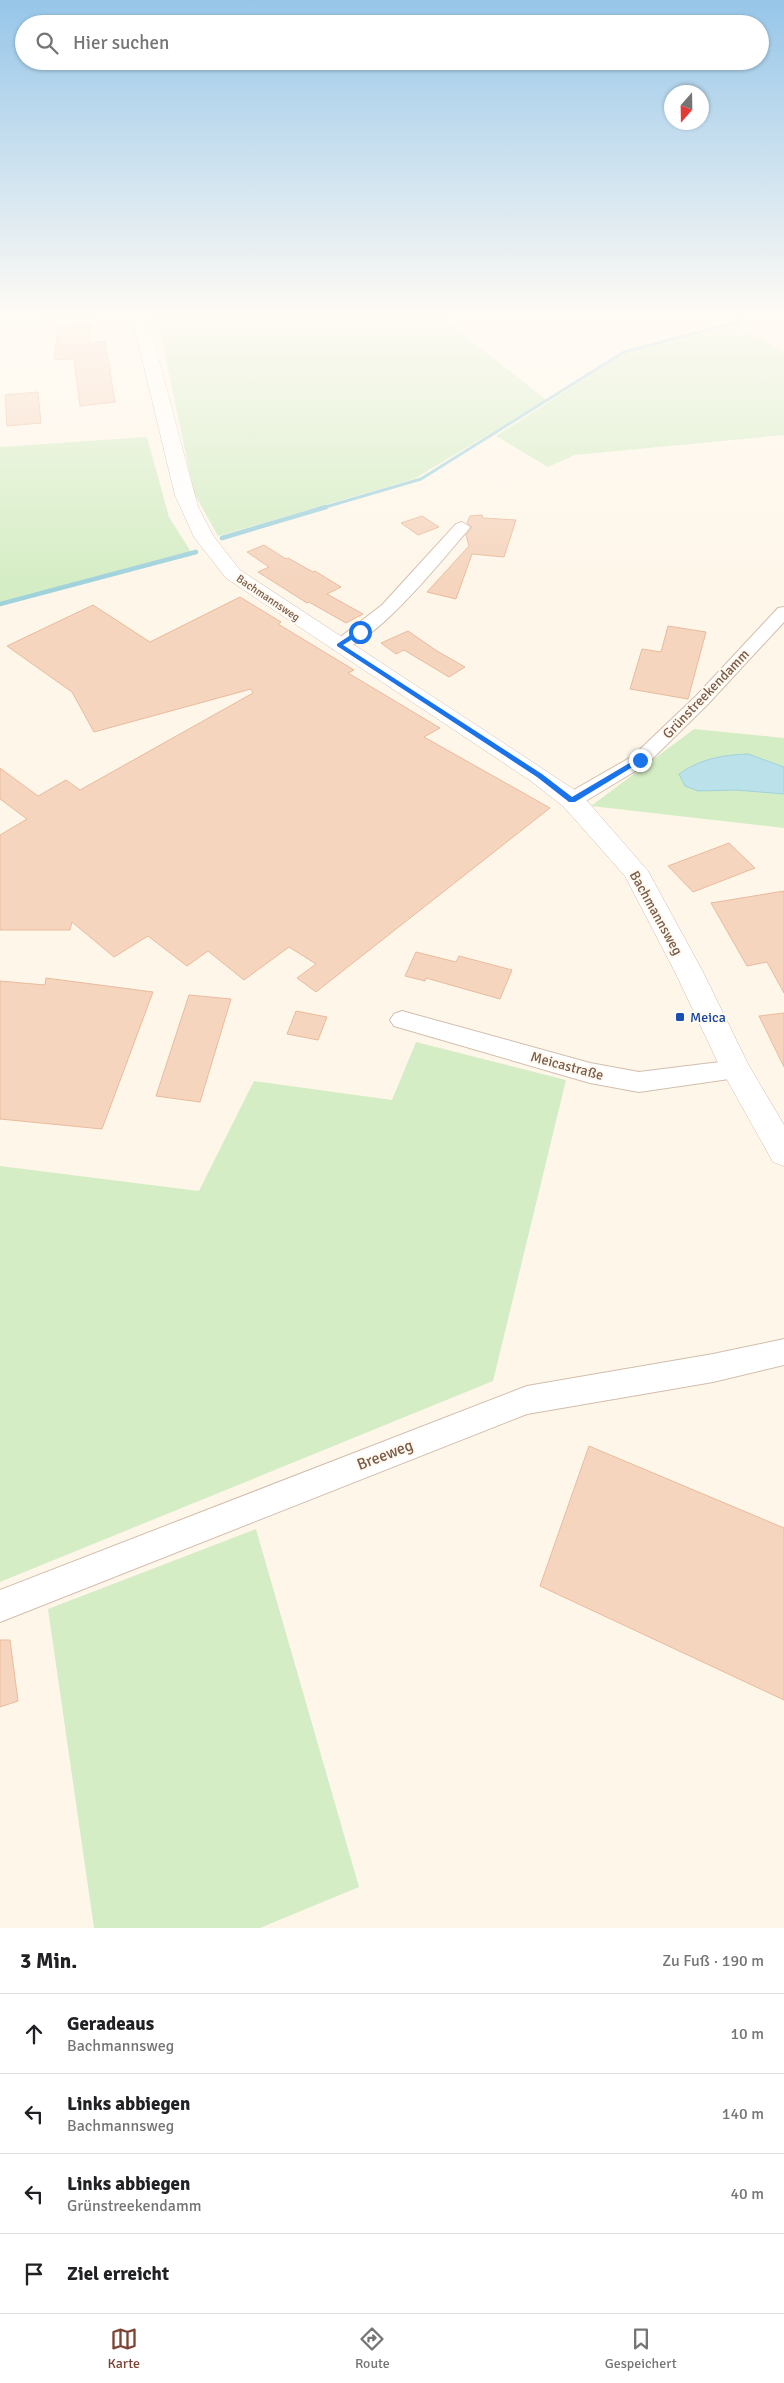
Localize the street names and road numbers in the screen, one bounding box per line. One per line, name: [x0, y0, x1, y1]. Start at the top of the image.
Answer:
street label: Bachmannsweg: [234, 572, 302, 624]
street label: Grünstreekendamm: [659, 646, 753, 742]
street label: Bachmannsweg: [626, 868, 686, 958]
street label: Meicastraße: [529, 1048, 605, 1084]
street label: Breeweg: [354, 1435, 416, 1475]

